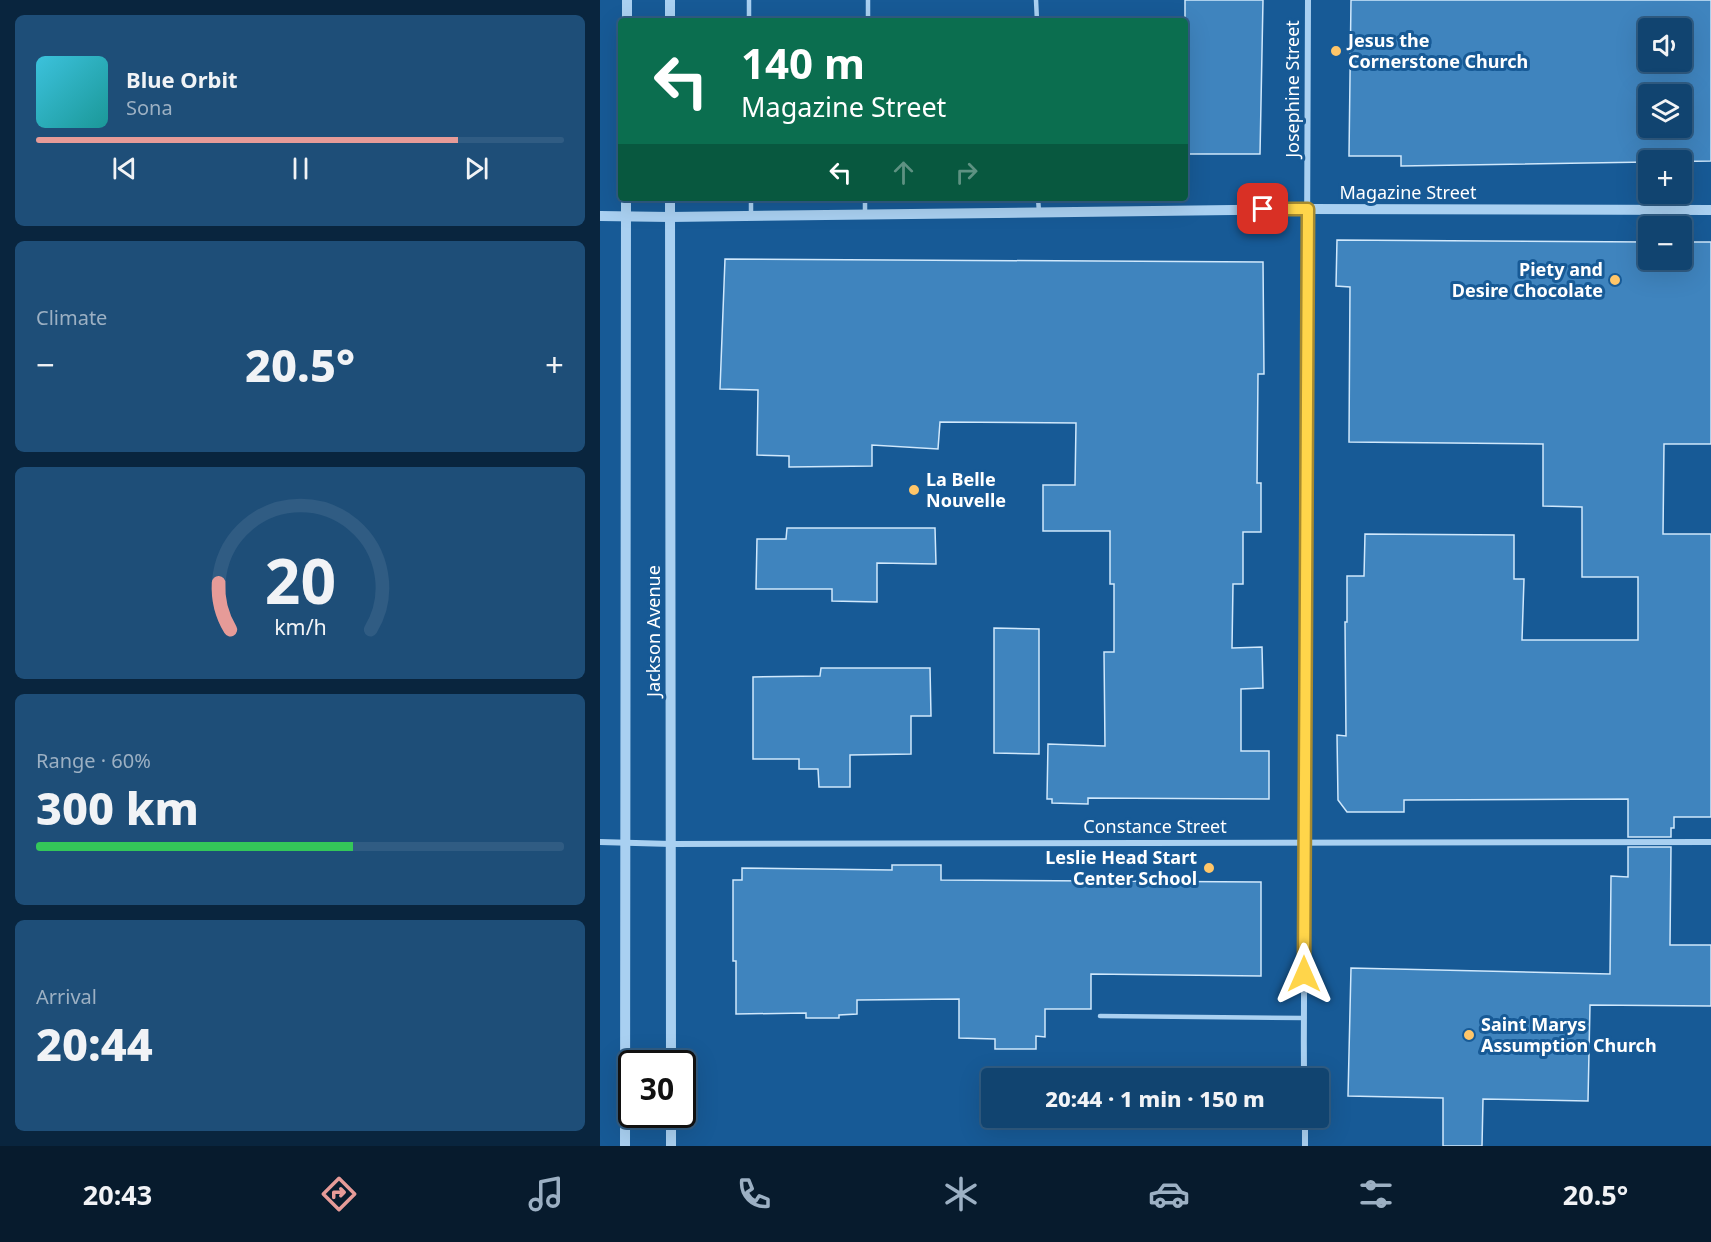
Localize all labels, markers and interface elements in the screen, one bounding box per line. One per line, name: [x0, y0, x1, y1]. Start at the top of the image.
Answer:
map controls: [1638, 18, 1692, 270]
button: sound: [1638, 18, 1692, 72]
street label: Josephine Street: [1280, 20, 1304, 160]
place label: Jesus the Cornerstone Church: [1346, 28, 1528, 73]
text: 140 m: [741, 34, 865, 91]
icon: left: [642, 42, 720, 120]
marker: Jesus the Cornerstone Church: [1329, 44, 1343, 58]
text: Blue Orbit: [126, 64, 238, 94]
button: layers: [1638, 84, 1692, 138]
text: Magazine Street: [741, 88, 946, 125]
text: Sona: [126, 94, 173, 121]
button: +: [1638, 150, 1692, 204]
icon: previous: [108, 152, 141, 185]
icon: pause: [284, 152, 317, 185]
icon: next: [460, 152, 493, 185]
icon: left: [824, 156, 857, 189]
icon: ahead: [887, 156, 920, 189]
icon: right: [950, 156, 983, 189]
street label: Magazine Street: [1340, 180, 1477, 204]
pin: [1237, 183, 1288, 234]
icon: arrive: [1246, 192, 1279, 225]
button: −: [1638, 216, 1692, 270]
place label: Piety and Desire Chocolate: [1452, 257, 1603, 302]
marker: Piety and Desire Chocolate: [1608, 273, 1622, 287]
text: Climate: [36, 304, 107, 331]
text: 20.5°: [245, 334, 355, 395]
text: −: [36, 342, 55, 387]
text: +: [545, 342, 564, 387]
place label: La Belle Nouvelle: [926, 467, 1006, 512]
marker: La Belle Nouvelle: [907, 483, 921, 497]
text: 20: [264, 537, 336, 622]
street label: Jackson Avenue: [641, 565, 665, 699]
text: km/h: [274, 612, 326, 641]
text: Range · 60%: [36, 747, 151, 774]
text: 300 km: [36, 777, 199, 838]
street label: Constance Street: [1083, 814, 1227, 838]
place label: Leslie Head Start Center School: [1045, 845, 1197, 890]
marker: Leslie Head Start Center School: [1202, 861, 1216, 875]
position arrow: [1272, 942, 1336, 1006]
text: Arrival: [36, 983, 97, 1010]
place label: Saint Marys Assumption Church: [1481, 1012, 1657, 1057]
text: 20:44: [36, 1013, 153, 1074]
marker: Saint Marys Assumption Church: [1462, 1028, 1476, 1042]
speed limit sign: 30: [618, 1050, 696, 1128]
text: 20:44 · 1 min · 150 m: [1045, 1083, 1265, 1113]
icon: directions: [318, 1173, 360, 1215]
icon: music: [525, 1173, 567, 1215]
icon: phone: [733, 1173, 775, 1215]
icon: climate: [940, 1173, 982, 1215]
icon: car: [1148, 1173, 1190, 1215]
icon: filters: [1355, 1173, 1397, 1215]
text: 20:43: [83, 1176, 152, 1213]
text: 20.5°: [1563, 1176, 1628, 1213]

